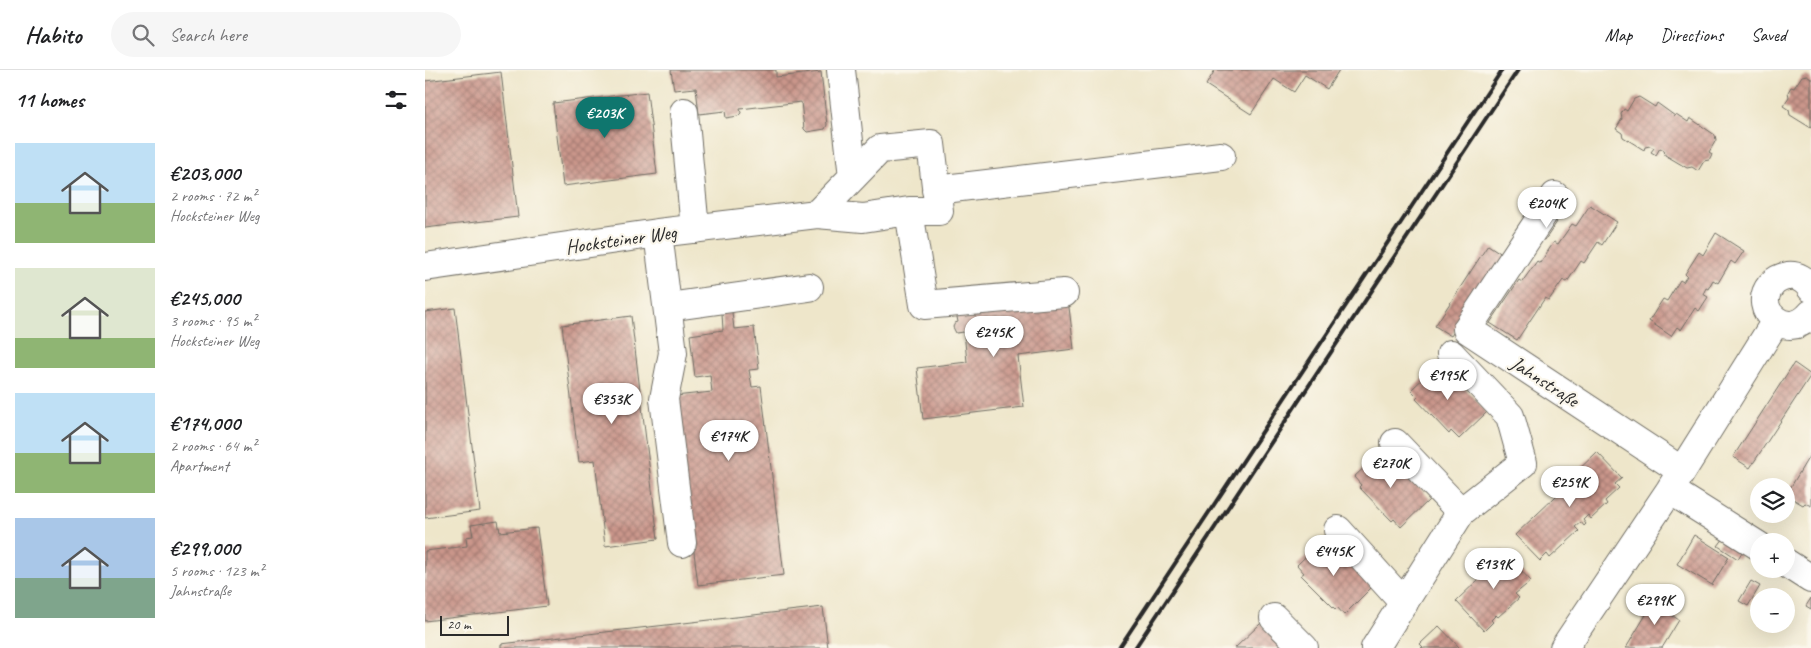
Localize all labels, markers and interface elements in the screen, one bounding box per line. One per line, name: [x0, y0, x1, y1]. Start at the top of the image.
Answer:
search box: [111, 12, 461, 57]
text: Habito: [25, 20, 81, 50]
icon: search: [129, 21, 157, 49]
text: Search here: [169, 23, 247, 47]
text: Map: [1605, 24, 1632, 46]
text: Directions: [1660, 24, 1723, 46]
text: Saved: [1751, 24, 1786, 46]
icon: filters: [382, 86, 410, 114]
text: 11 homes: [15, 87, 84, 113]
pin: €203K: [570, 97, 640, 139]
text: €203K: [587, 103, 623, 123]
text: €203,000: [170, 160, 240, 186]
icon: home: [55, 163, 115, 223]
text: 2 rooms · 72 m²: [170, 186, 256, 206]
pin: €204K: [1512, 186, 1582, 229]
text: €204K: [1529, 193, 1565, 213]
text: Hocksteiner Weg: [170, 206, 260, 226]
street label: Hocksteiner Weg: [564, 219, 679, 260]
text: €245,000: [170, 285, 240, 311]
icon: home: [55, 288, 115, 348]
text: 3 rooms · 95 m²: [170, 311, 256, 331]
pin: €245K: [959, 316, 1029, 358]
text: €245K: [976, 322, 1012, 342]
text: Hocksteiner Weg: [170, 331, 260, 351]
street label: Jahnstraße: [1505, 350, 1585, 413]
pin: €195K: [1413, 358, 1483, 401]
text: €195K: [1430, 365, 1466, 385]
pin: €353K: [577, 382, 647, 425]
text: €353K: [594, 389, 630, 409]
text: €174,000: [170, 410, 240, 436]
icon: home: [55, 413, 115, 473]
pin: €174K: [694, 420, 764, 462]
text: €174K: [711, 426, 747, 446]
text: 2 rooms · 64 m²: [170, 436, 256, 456]
pin: €270K: [1356, 446, 1426, 489]
text: €270K: [1373, 453, 1409, 473]
text: Apartment: [170, 456, 229, 476]
pin: €259K: [1535, 466, 1605, 508]
text: €259K: [1552, 472, 1588, 492]
map controls: [1750, 478, 1795, 633]
button: layers: [1750, 478, 1795, 523]
button: +: [1750, 533, 1795, 578]
pin: €445K: [1299, 534, 1369, 577]
text: €299,000: [170, 535, 240, 561]
icon: home: [55, 538, 115, 598]
text: €445K: [1316, 541, 1352, 561]
pin: €139K: [1459, 548, 1529, 590]
text: €139K: [1476, 554, 1512, 574]
text: 5 rooms · 123 m²: [170, 561, 264, 581]
text: Jahnstraße: [170, 581, 231, 601]
pin: €299K: [1620, 584, 1690, 626]
button: −: [1750, 588, 1795, 633]
text: €299K: [1637, 590, 1673, 610]
scale bar: [440, 613, 509, 636]
text: 20 m: [447, 616, 471, 633]

